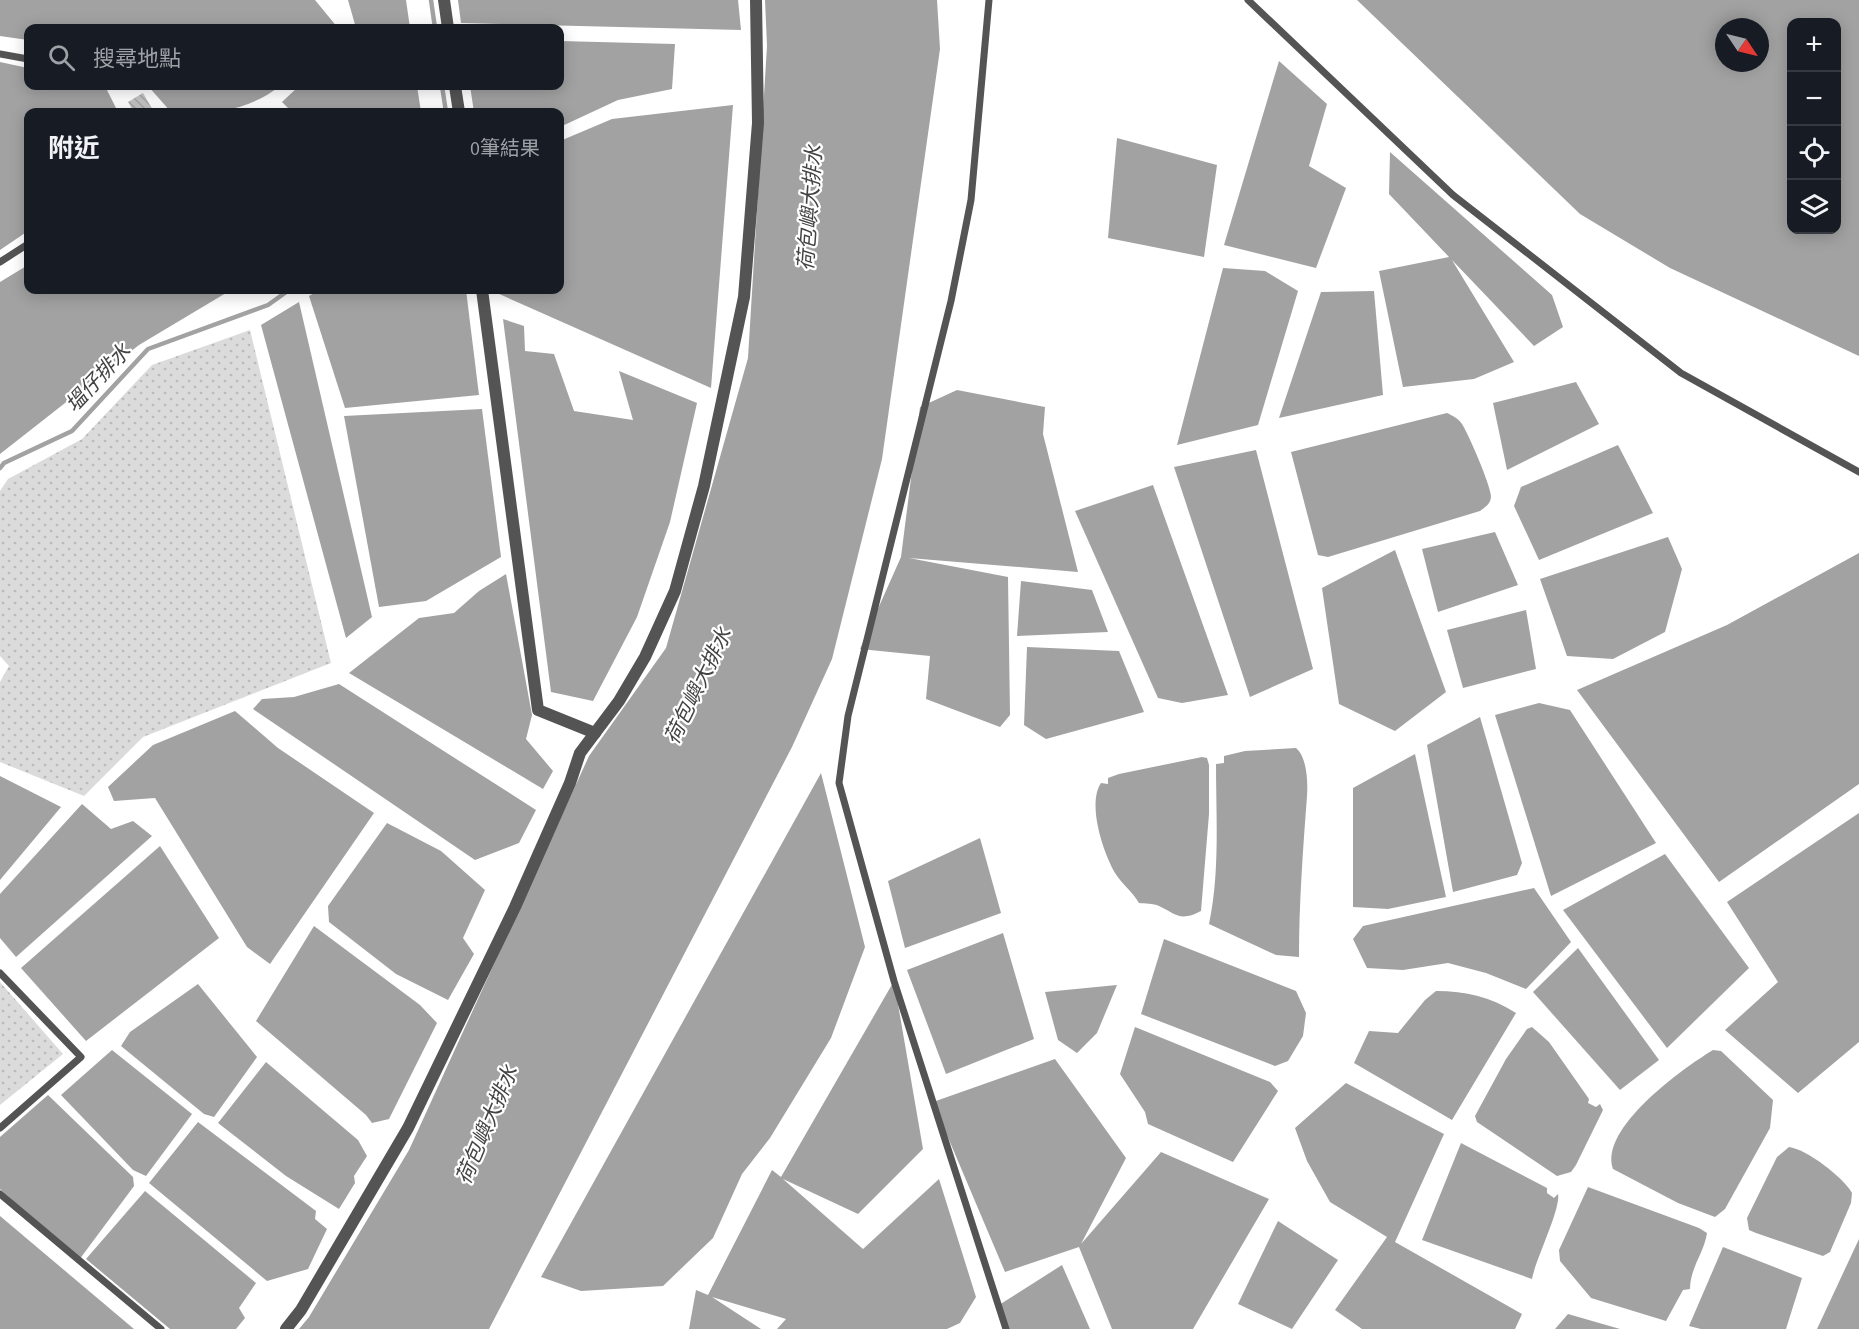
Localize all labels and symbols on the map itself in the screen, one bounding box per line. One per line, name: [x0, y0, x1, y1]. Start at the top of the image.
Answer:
north arrow: [1715, 18, 1769, 72]
water label: 荷包嶼大排水: [791, 143, 829, 272]
water label: 塭仔排水: [58, 336, 138, 419]
water label: 荷包嶼大排水: [657, 622, 740, 749]
water label: 荷包嶼大排水: [449, 1060, 526, 1189]

